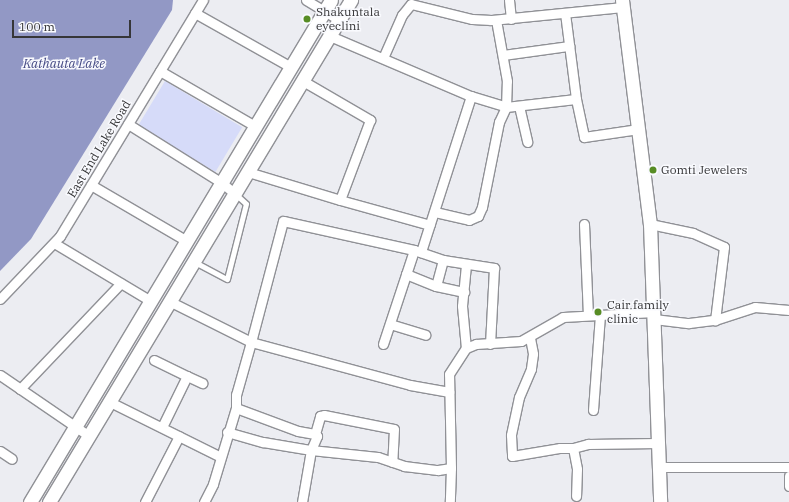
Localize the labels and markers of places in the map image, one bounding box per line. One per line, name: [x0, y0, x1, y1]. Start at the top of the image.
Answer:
place label: Shakuntala eyeclini: [316, 5, 380, 33]
marker: Shakuntala eyeclini: [301, 13, 313, 25]
place label: Gomti Jewelers: [661, 163, 747, 177]
marker: Gomti Jewelers: [648, 165, 658, 175]
place label: Cair family clinic: [607, 298, 669, 326]
marker: Cair family clinic: [592, 306, 604, 318]

